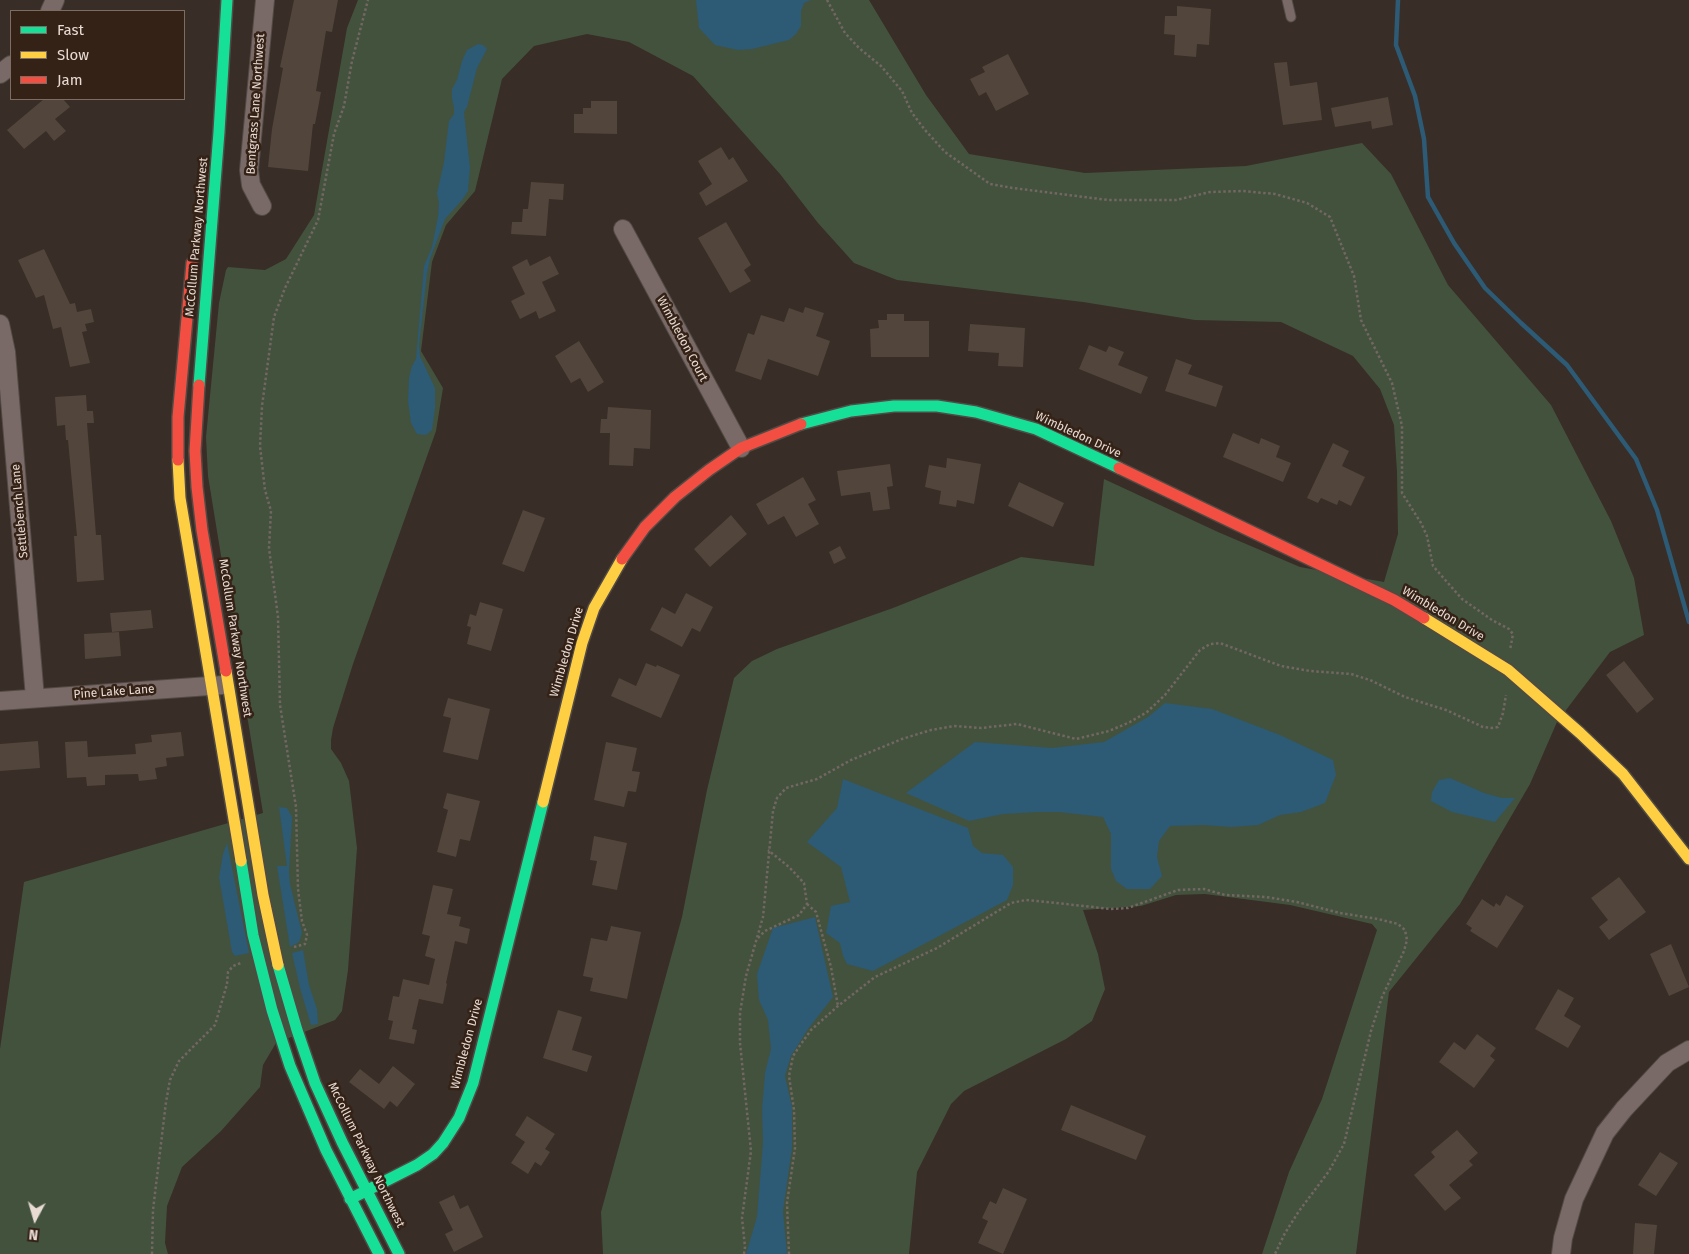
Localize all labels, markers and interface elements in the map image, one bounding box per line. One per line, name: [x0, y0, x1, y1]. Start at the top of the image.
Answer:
legend: [10, 10, 185, 100]
text: Fast: [57, 21, 84, 39]
street label: Bentgrass Lane Northwest: [244, 33, 268, 175]
text: Slow: [57, 46, 89, 64]
text: Jam: [57, 71, 83, 89]
street label: McCollum Parkway Northwest: [183, 157, 211, 317]
street label: Wimbledon Court: [653, 294, 711, 384]
street label: Wimbledon Drive: [1033, 409, 1123, 461]
street label: Settlebench Lane: [9, 463, 31, 559]
street label: McCollum Parkway Northwest: [215, 558, 255, 718]
street label: Wimbledon Drive: [1399, 584, 1487, 644]
street label: Wimbledon Drive: [547, 605, 587, 699]
street label: Pine Lake Lane: [73, 682, 155, 702]
street label: Wimbledon Drive: [448, 997, 486, 1091]
street label: McCollum Parkway Northwest: [324, 1080, 408, 1230]
north arrow: [10, 1194, 60, 1244]
text: N: [28, 1225, 39, 1243]

